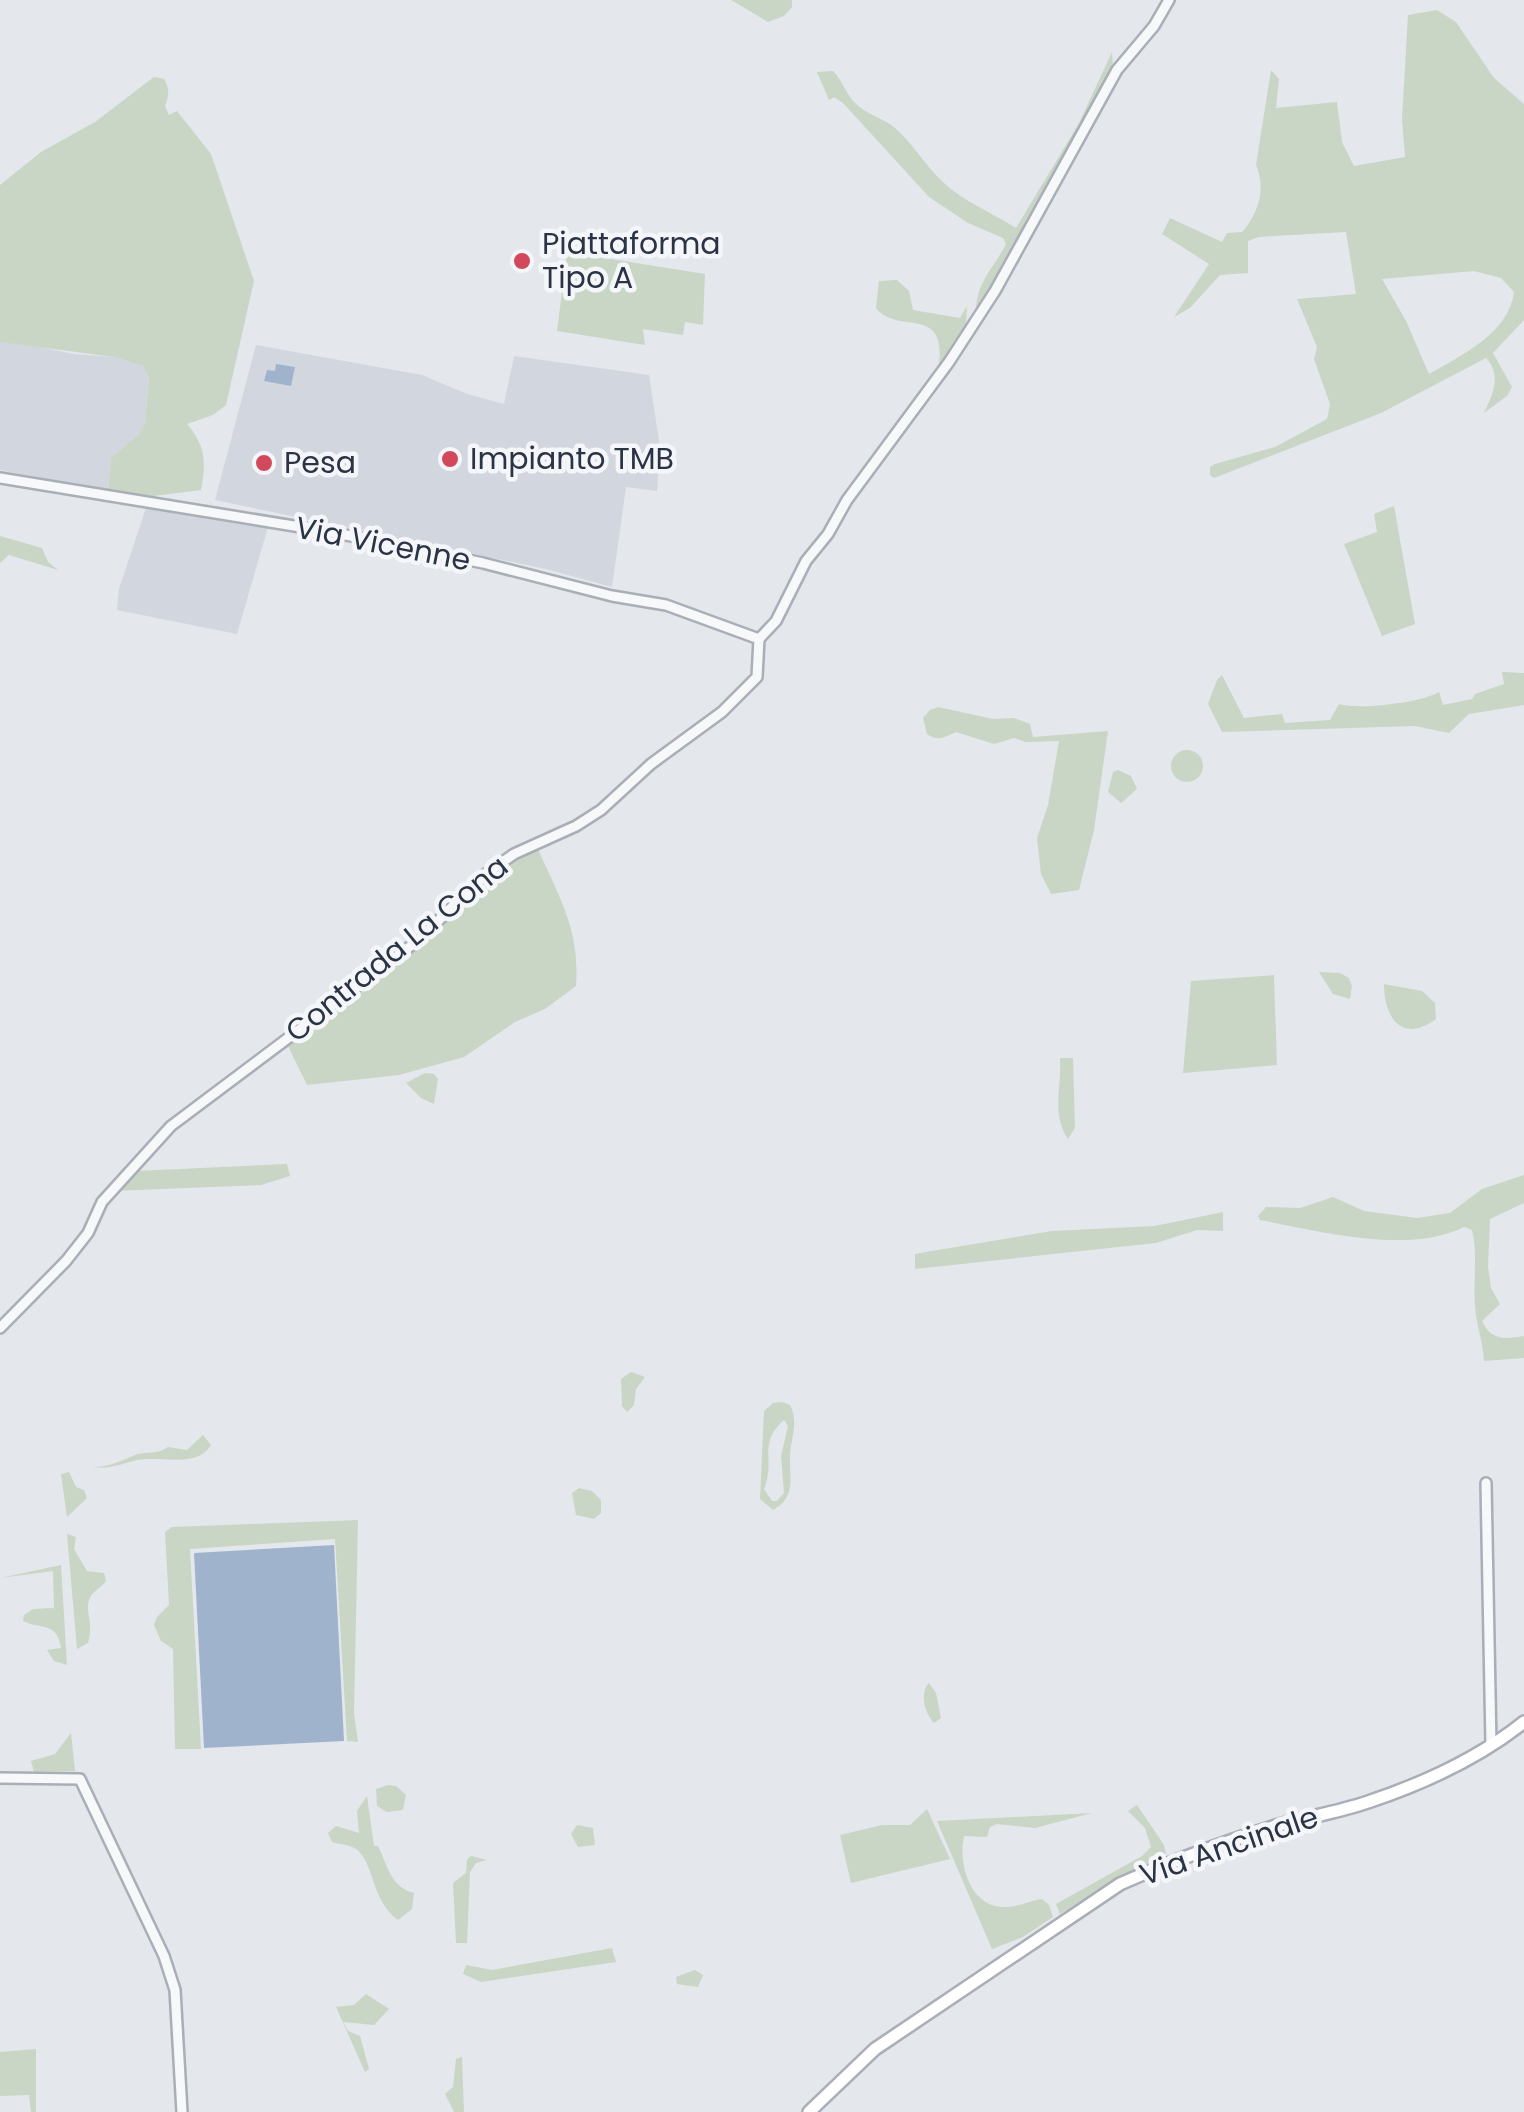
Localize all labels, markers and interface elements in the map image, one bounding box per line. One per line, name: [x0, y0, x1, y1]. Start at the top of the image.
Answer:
place label: Piattaforma Tipo A: [542, 222, 721, 299]
marker: Piattaforma Tipo A: [511, 250, 533, 272]
place label: Impianto TMB: [470, 437, 674, 480]
place label: Pesa: [284, 441, 356, 484]
marker: Impianto TMB: [439, 448, 461, 470]
marker: Pesa: [253, 452, 275, 474]
street label: Via Vicenne: [292, 505, 474, 582]
street label: Contrada La Cona: [276, 845, 517, 1052]
street label: Via Ancinale: [1134, 1795, 1324, 1896]

